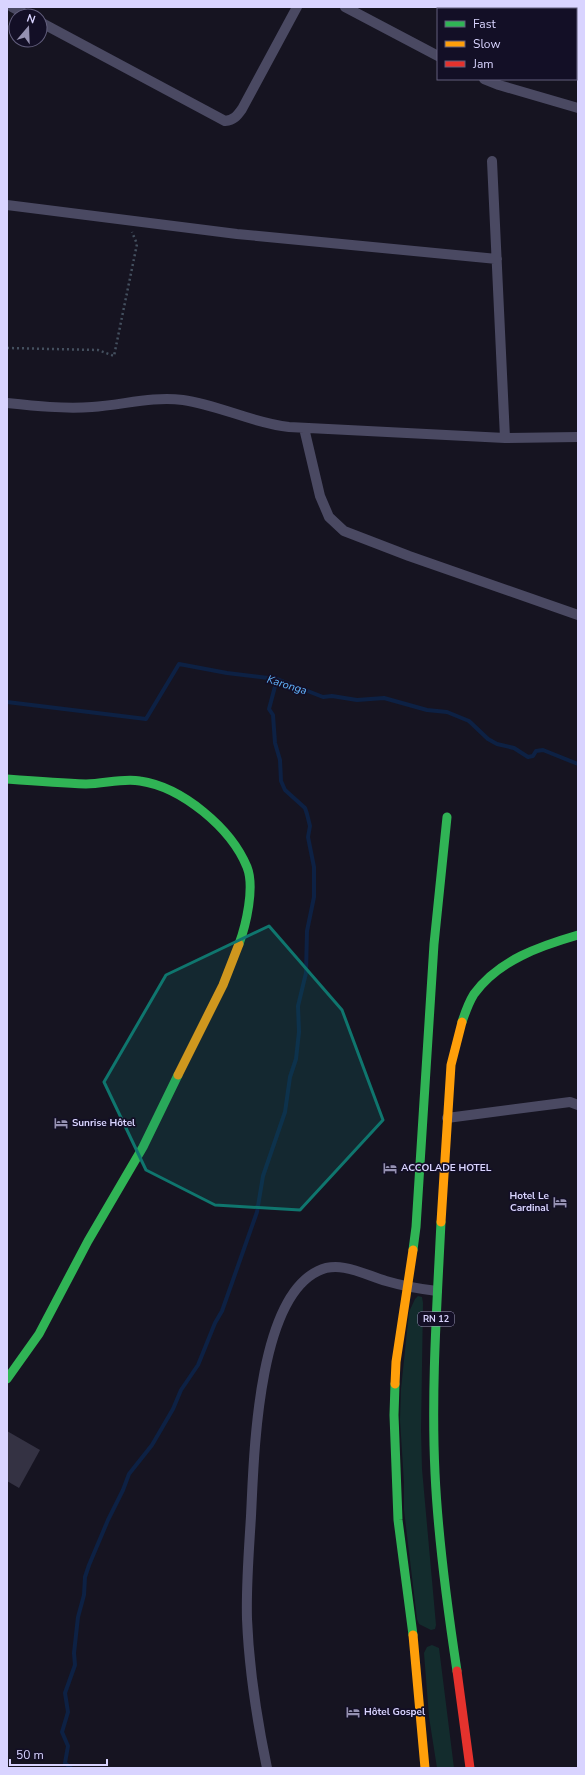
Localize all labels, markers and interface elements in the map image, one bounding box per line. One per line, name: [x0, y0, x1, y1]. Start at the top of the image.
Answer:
north arrow: [8, 8, 48, 48]
legend: [437, 8, 577, 80]
text: N: [25, 11, 37, 27]
text: Fast: [473, 16, 496, 32]
text: Slow: [473, 36, 501, 52]
text: Jam: [472, 56, 494, 72]
water label: Karonga: [265, 672, 309, 698]
hotel icon: Sunrise Hôtel: [53, 1115, 69, 1131]
place label: Sunrise Hôtel: [72, 1116, 136, 1130]
hotel icon: ACCOLADE HOTEL: [382, 1160, 398, 1176]
place label: ACCOLADE HOTEL: [401, 1161, 492, 1175]
place label: Hotel Le Cardinal: [509, 1189, 550, 1215]
hotel icon: Hotel Le Cardinal: [552, 1194, 568, 1210]
road number: RN 12: [418, 1312, 454, 1326]
hotel icon: Hôtel Gospel: [345, 1704, 361, 1720]
place label: Hôtel Gospel: [364, 1705, 426, 1719]
scale bar: [10, 1741, 107, 1767]
text: 50 m: [16, 1747, 44, 1763]

